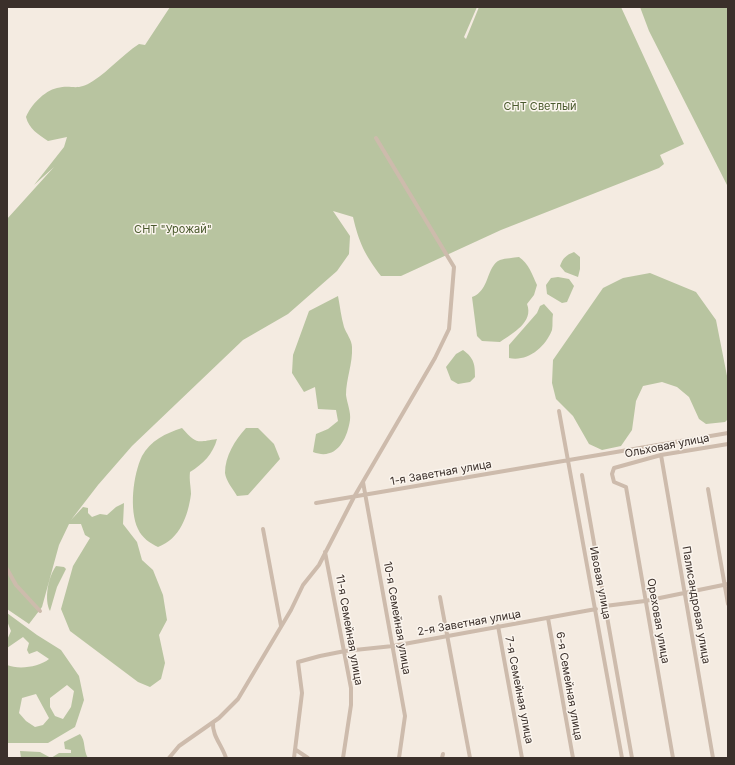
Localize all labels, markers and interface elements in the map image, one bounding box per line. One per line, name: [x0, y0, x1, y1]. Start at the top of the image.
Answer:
park label: СНТ Светлый: [503, 100, 577, 114]
park label: СНТ "Урожай": [134, 223, 212, 237]
street label: Ольховая улица: [624, 431, 710, 461]
street label: 1-я Заветная улица: [389, 458, 493, 488]
street label: Ивовая улица: [586, 545, 614, 621]
street label: Палисандровая улица: [679, 545, 713, 665]
street label: 10-я Семейная улица: [381, 560, 413, 676]
street label: 11-я Семейная улица: [333, 574, 365, 686]
street label: Ореховая улица: [644, 577, 672, 665]
street label: 2-я Заветная улица: [416, 607, 522, 639]
street label: 6-я Семейная улица: [553, 631, 585, 741]
street label: 7-я Семейная улица: [502, 635, 536, 745]

